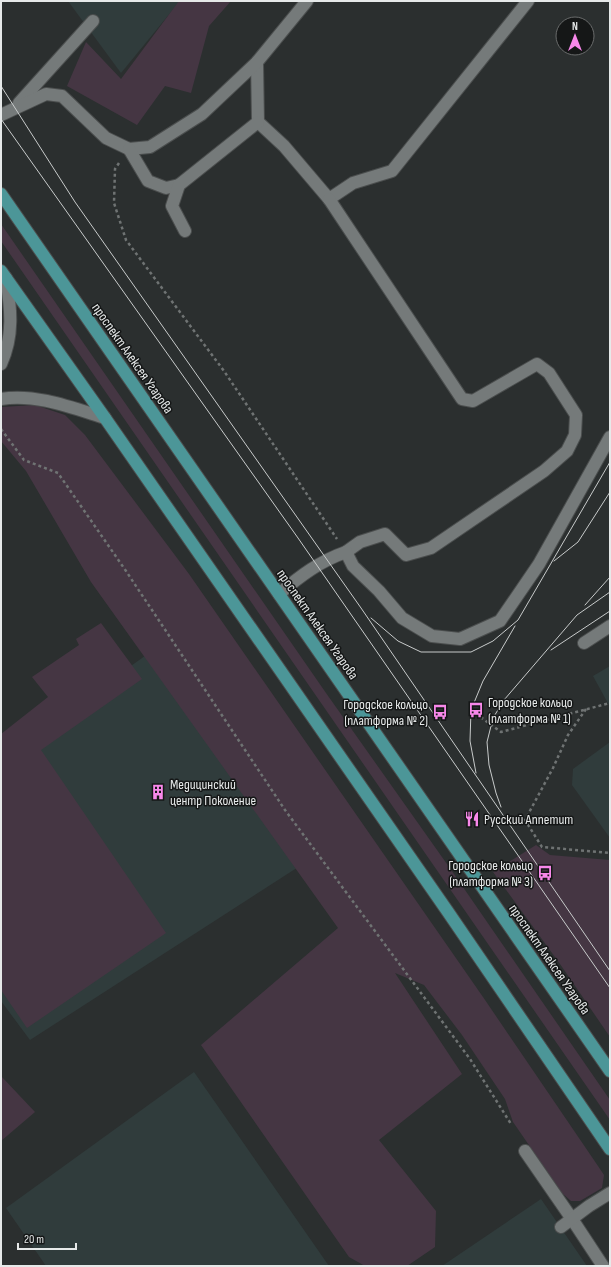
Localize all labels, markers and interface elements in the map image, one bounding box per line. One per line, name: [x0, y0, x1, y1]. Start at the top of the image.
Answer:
north arrow: [555, 16, 595, 56]
text: N: [572, 20, 578, 33]
street label: проспект Алексея Угарова: [88, 300, 177, 417]
street label: проспект Алексея Угарова: [273, 566, 362, 683]
place label: Городское кольцо (платформа № 1): [488, 694, 573, 727]
place label: Городское кольцо (платформа № 2): [343, 696, 428, 729]
bus stop icon: Городское кольцо (платформа № 1): [467, 701, 485, 719]
bus stop icon: Городское кольцо (платформа № 2): [431, 703, 449, 721]
place label: Медицинский центр Поколение: [170, 776, 256, 809]
building icon: Медицинский центр Поколение: [149, 783, 167, 801]
restaurant icon: Русский Аппетит: [463, 810, 481, 828]
place label: Русский Аппетит: [484, 811, 573, 828]
place label: Городское кольцо (платформа № 3): [448, 857, 533, 890]
bus stop icon: Городское кольцо (платформа № 3): [536, 864, 554, 882]
street label: проспект Алексея Угарова: [505, 901, 594, 1018]
scale bar: [18, 1225, 76, 1251]
text: 20 m: [24, 1232, 44, 1247]

